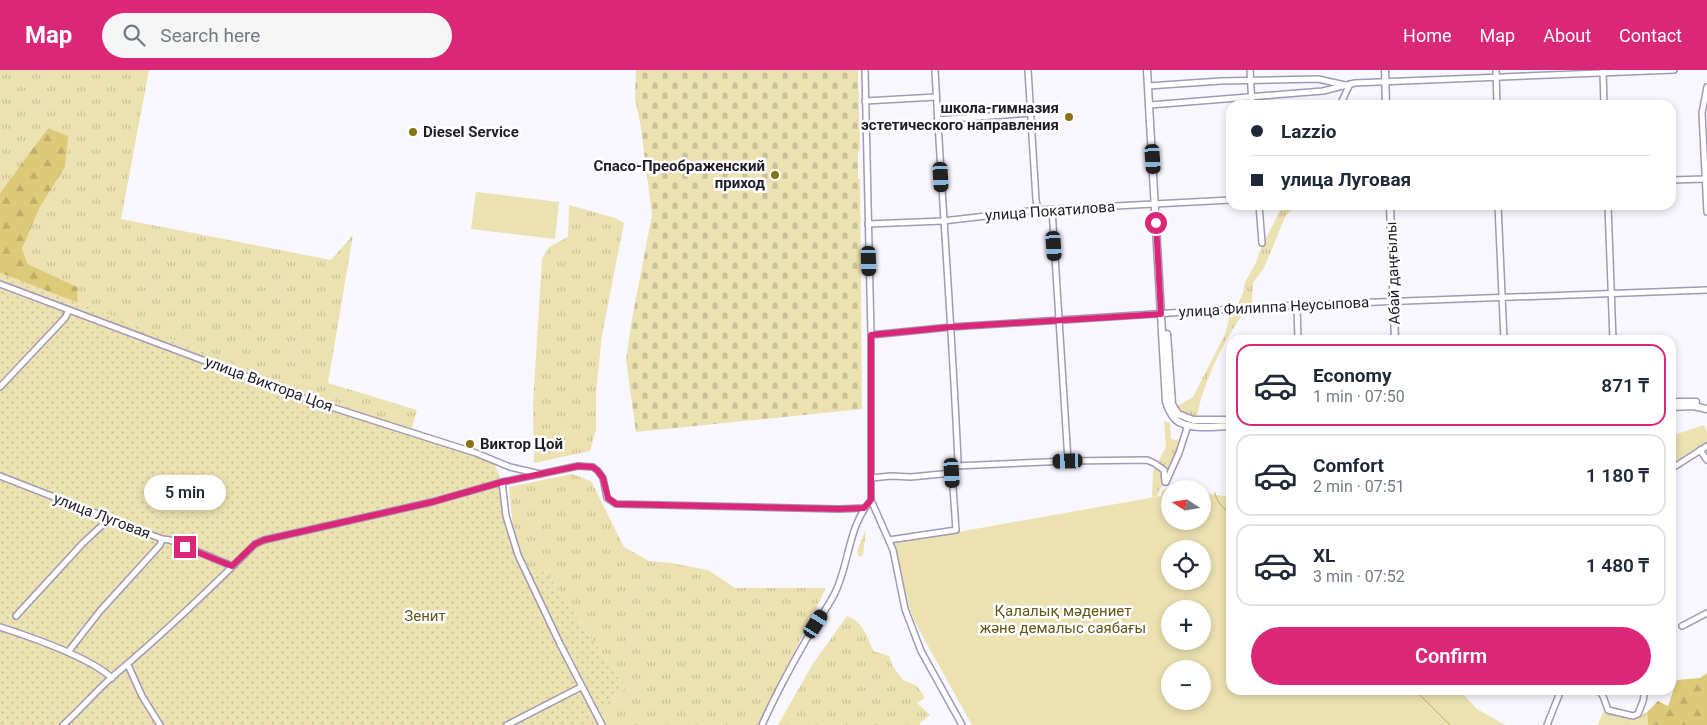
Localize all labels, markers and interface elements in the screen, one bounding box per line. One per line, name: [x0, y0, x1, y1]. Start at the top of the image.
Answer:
search box: [102, 13, 452, 58]
text: Map: [25, 21, 72, 49]
icon: search: [120, 21, 148, 49]
text: Search here: [160, 24, 260, 47]
text: Home: [1403, 25, 1452, 46]
text: Map: [1480, 25, 1515, 46]
text: About: [1543, 25, 1591, 46]
text: Contact: [1619, 25, 1682, 46]
place label: школа-гимназия эстетического направления: [861, 99, 1059, 134]
marker: школа-гимназия эстетического направления: [1063, 111, 1075, 123]
text: Lazzio: [1281, 120, 1337, 143]
place label: Diesel Service: [423, 123, 519, 141]
marker: Diesel Service: [407, 126, 419, 138]
car: [1144, 144, 1161, 174]
place label: Спасо-Преображенский приход: [593, 157, 766, 192]
car: [932, 162, 949, 192]
text: улица Луговая: [1281, 168, 1411, 191]
marker: Спасо-Преображенский приход: [769, 169, 781, 181]
street label: улица Покатилова: [984, 197, 1116, 225]
route start: [1145, 212, 1167, 234]
street label: Абай даңғылы: [1382, 221, 1404, 325]
car: [1045, 231, 1062, 261]
car: [860, 246, 877, 276]
street label: улица Филиппа Неусыпова: [1178, 293, 1370, 321]
street label: улица Виктора Цоя: [203, 353, 335, 415]
icon: car: [1253, 363, 1298, 408]
text: Economy: [1313, 364, 1392, 387]
text: 871 ₸: [1601, 374, 1649, 397]
text: 1 min · 07:50: [1313, 387, 1405, 406]
place label: Виктор Цой: [480, 435, 563, 453]
marker: Виктор Цой: [464, 438, 476, 450]
car: [1052, 453, 1083, 469]
icon: car: [1253, 453, 1298, 498]
text: Comfort: [1313, 454, 1384, 477]
car: [943, 458, 960, 488]
text: 1 180 ₸: [1586, 464, 1649, 487]
callout: 5 min: [144, 474, 226, 510]
text: 2 min · 07:51: [1313, 477, 1405, 496]
north arrow: [1161, 480, 1211, 530]
map controls: [1161, 480, 1211, 710]
text: 5 min: [165, 483, 205, 502]
street label: улица Луговая: [51, 489, 153, 543]
route end: [174, 536, 196, 558]
button: locate: [1161, 540, 1211, 590]
icon: car: [1253, 543, 1298, 588]
text: XL: [1313, 544, 1335, 567]
text: 1 480 ₸: [1586, 554, 1649, 577]
text: 3 min · 07:52: [1313, 567, 1405, 586]
button: +: [1161, 600, 1211, 650]
park label: Қалалық мәдениет және демалыс саябағы: [980, 602, 1146, 637]
park label: Зенит: [404, 607, 446, 625]
car: [801, 607, 830, 641]
button: Confirm: [1251, 627, 1651, 685]
button: −: [1161, 660, 1211, 710]

